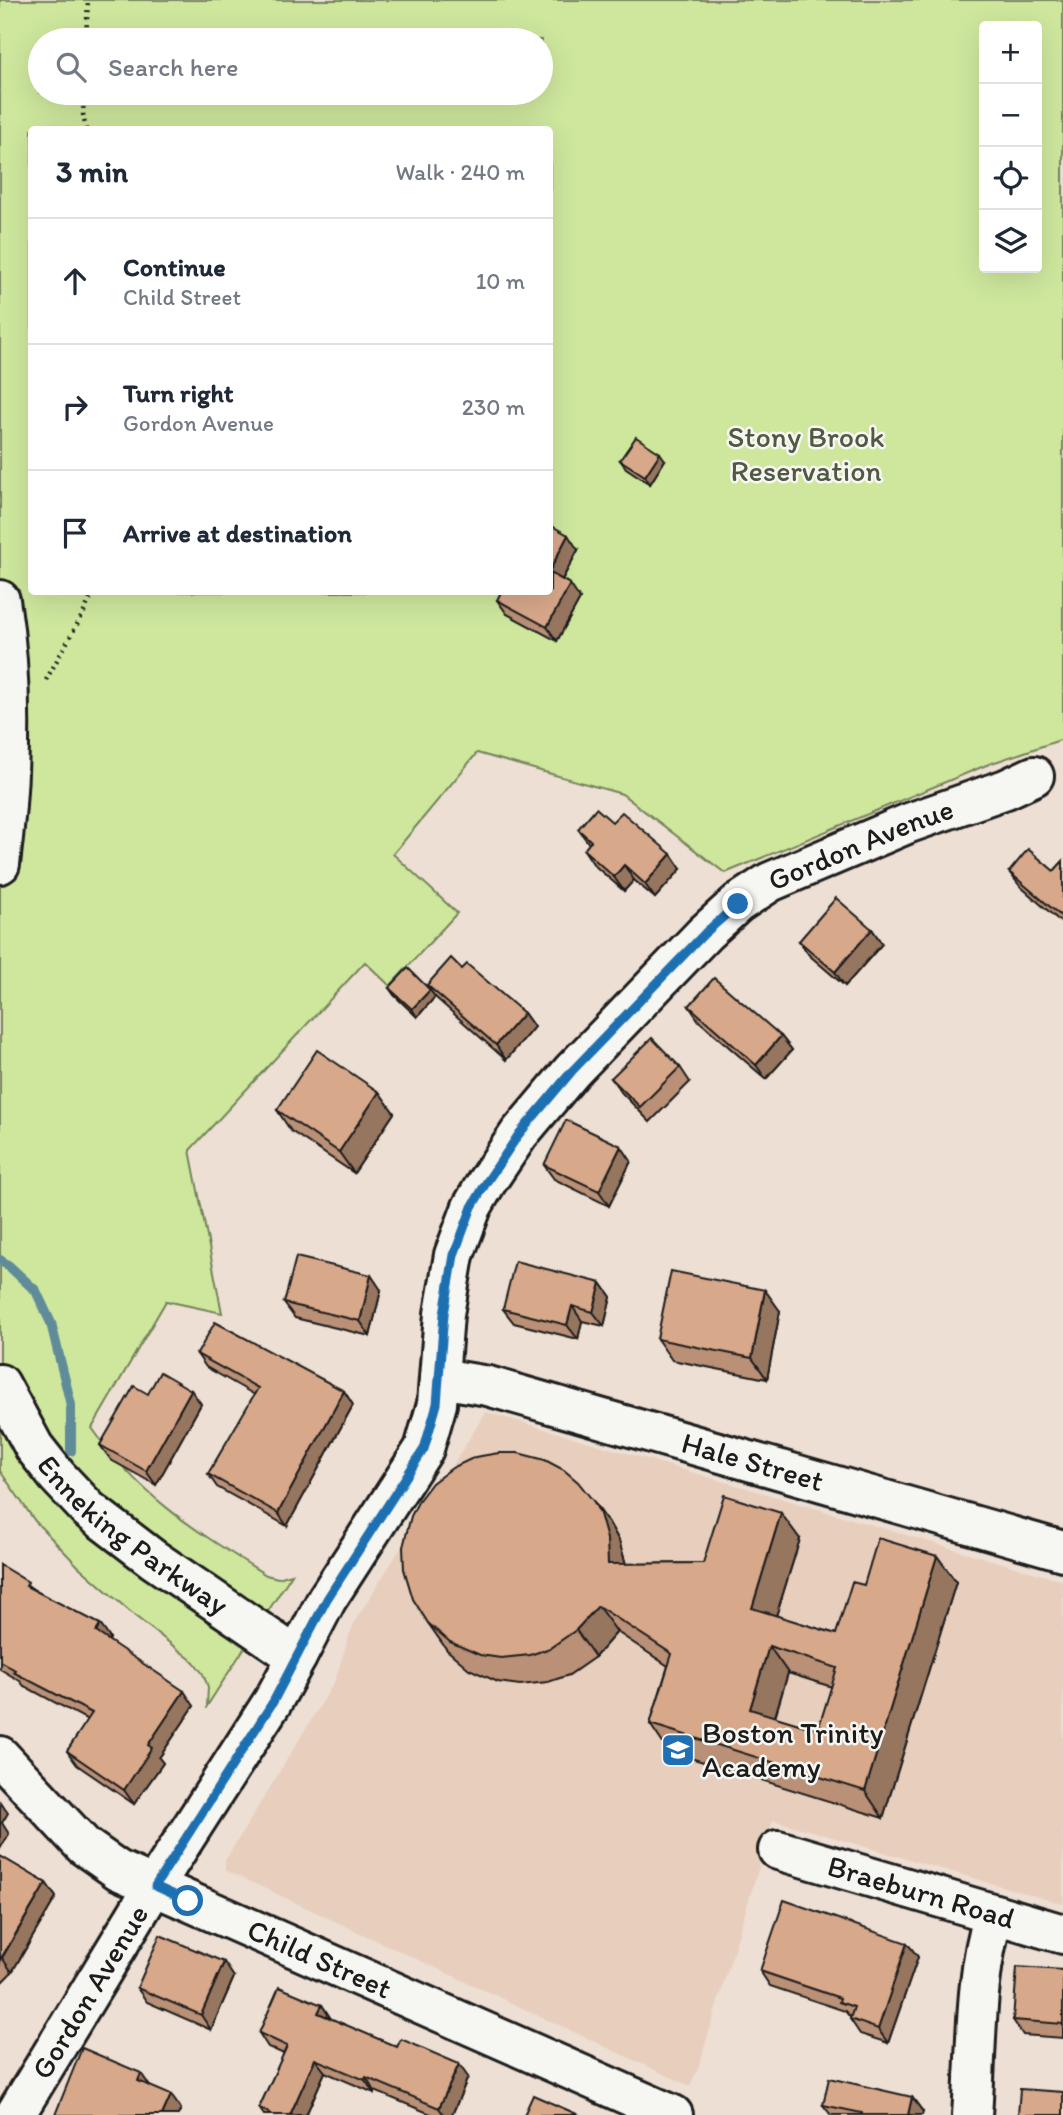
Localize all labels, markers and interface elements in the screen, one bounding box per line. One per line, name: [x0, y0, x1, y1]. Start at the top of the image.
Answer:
map controls: [979, 21, 1042, 273]
button: +: [979, 21, 1042, 84]
search box: [28, 28, 553, 105]
icon: search: [52, 48, 90, 86]
text: Search here: [108, 51, 238, 83]
button: −: [979, 84, 1042, 147]
button: locate: [979, 147, 1042, 210]
text: 3 min: [56, 153, 128, 190]
text: Walk · 240 m: [395, 158, 525, 186]
button: layers: [979, 210, 1042, 273]
text: Continue: [123, 251, 226, 283]
icon: ahead: [56, 262, 94, 300]
text: 10 m: [476, 267, 525, 295]
text: Child Street: [123, 283, 241, 311]
text: Turn right: [123, 377, 234, 409]
icon: right: [56, 388, 94, 426]
text: 230 m: [462, 393, 525, 421]
text: Gordon Avenue: [123, 409, 274, 437]
park label: Stony Brook Reservation: [727, 418, 885, 489]
icon: arrive: [56, 514, 94, 552]
text: Arrive at destination: [123, 517, 352, 549]
street label: Gordon Avenue: [762, 790, 958, 899]
route end: [722, 888, 753, 919]
street label: Hale Street: [678, 1424, 828, 1499]
street label: Enneking Parkway: [29, 1447, 236, 1623]
place label: Boston Trinity Academy: [702, 1714, 884, 1785]
school or university icon: Boston Trinity Academy: [659, 1731, 697, 1769]
street label: Braeburn Road: [823, 1847, 1019, 1937]
route start: [172, 1885, 203, 1916]
street label: Gordon Avenue: [23, 1898, 156, 2086]
street label: Child Street: [242, 1910, 398, 2007]

